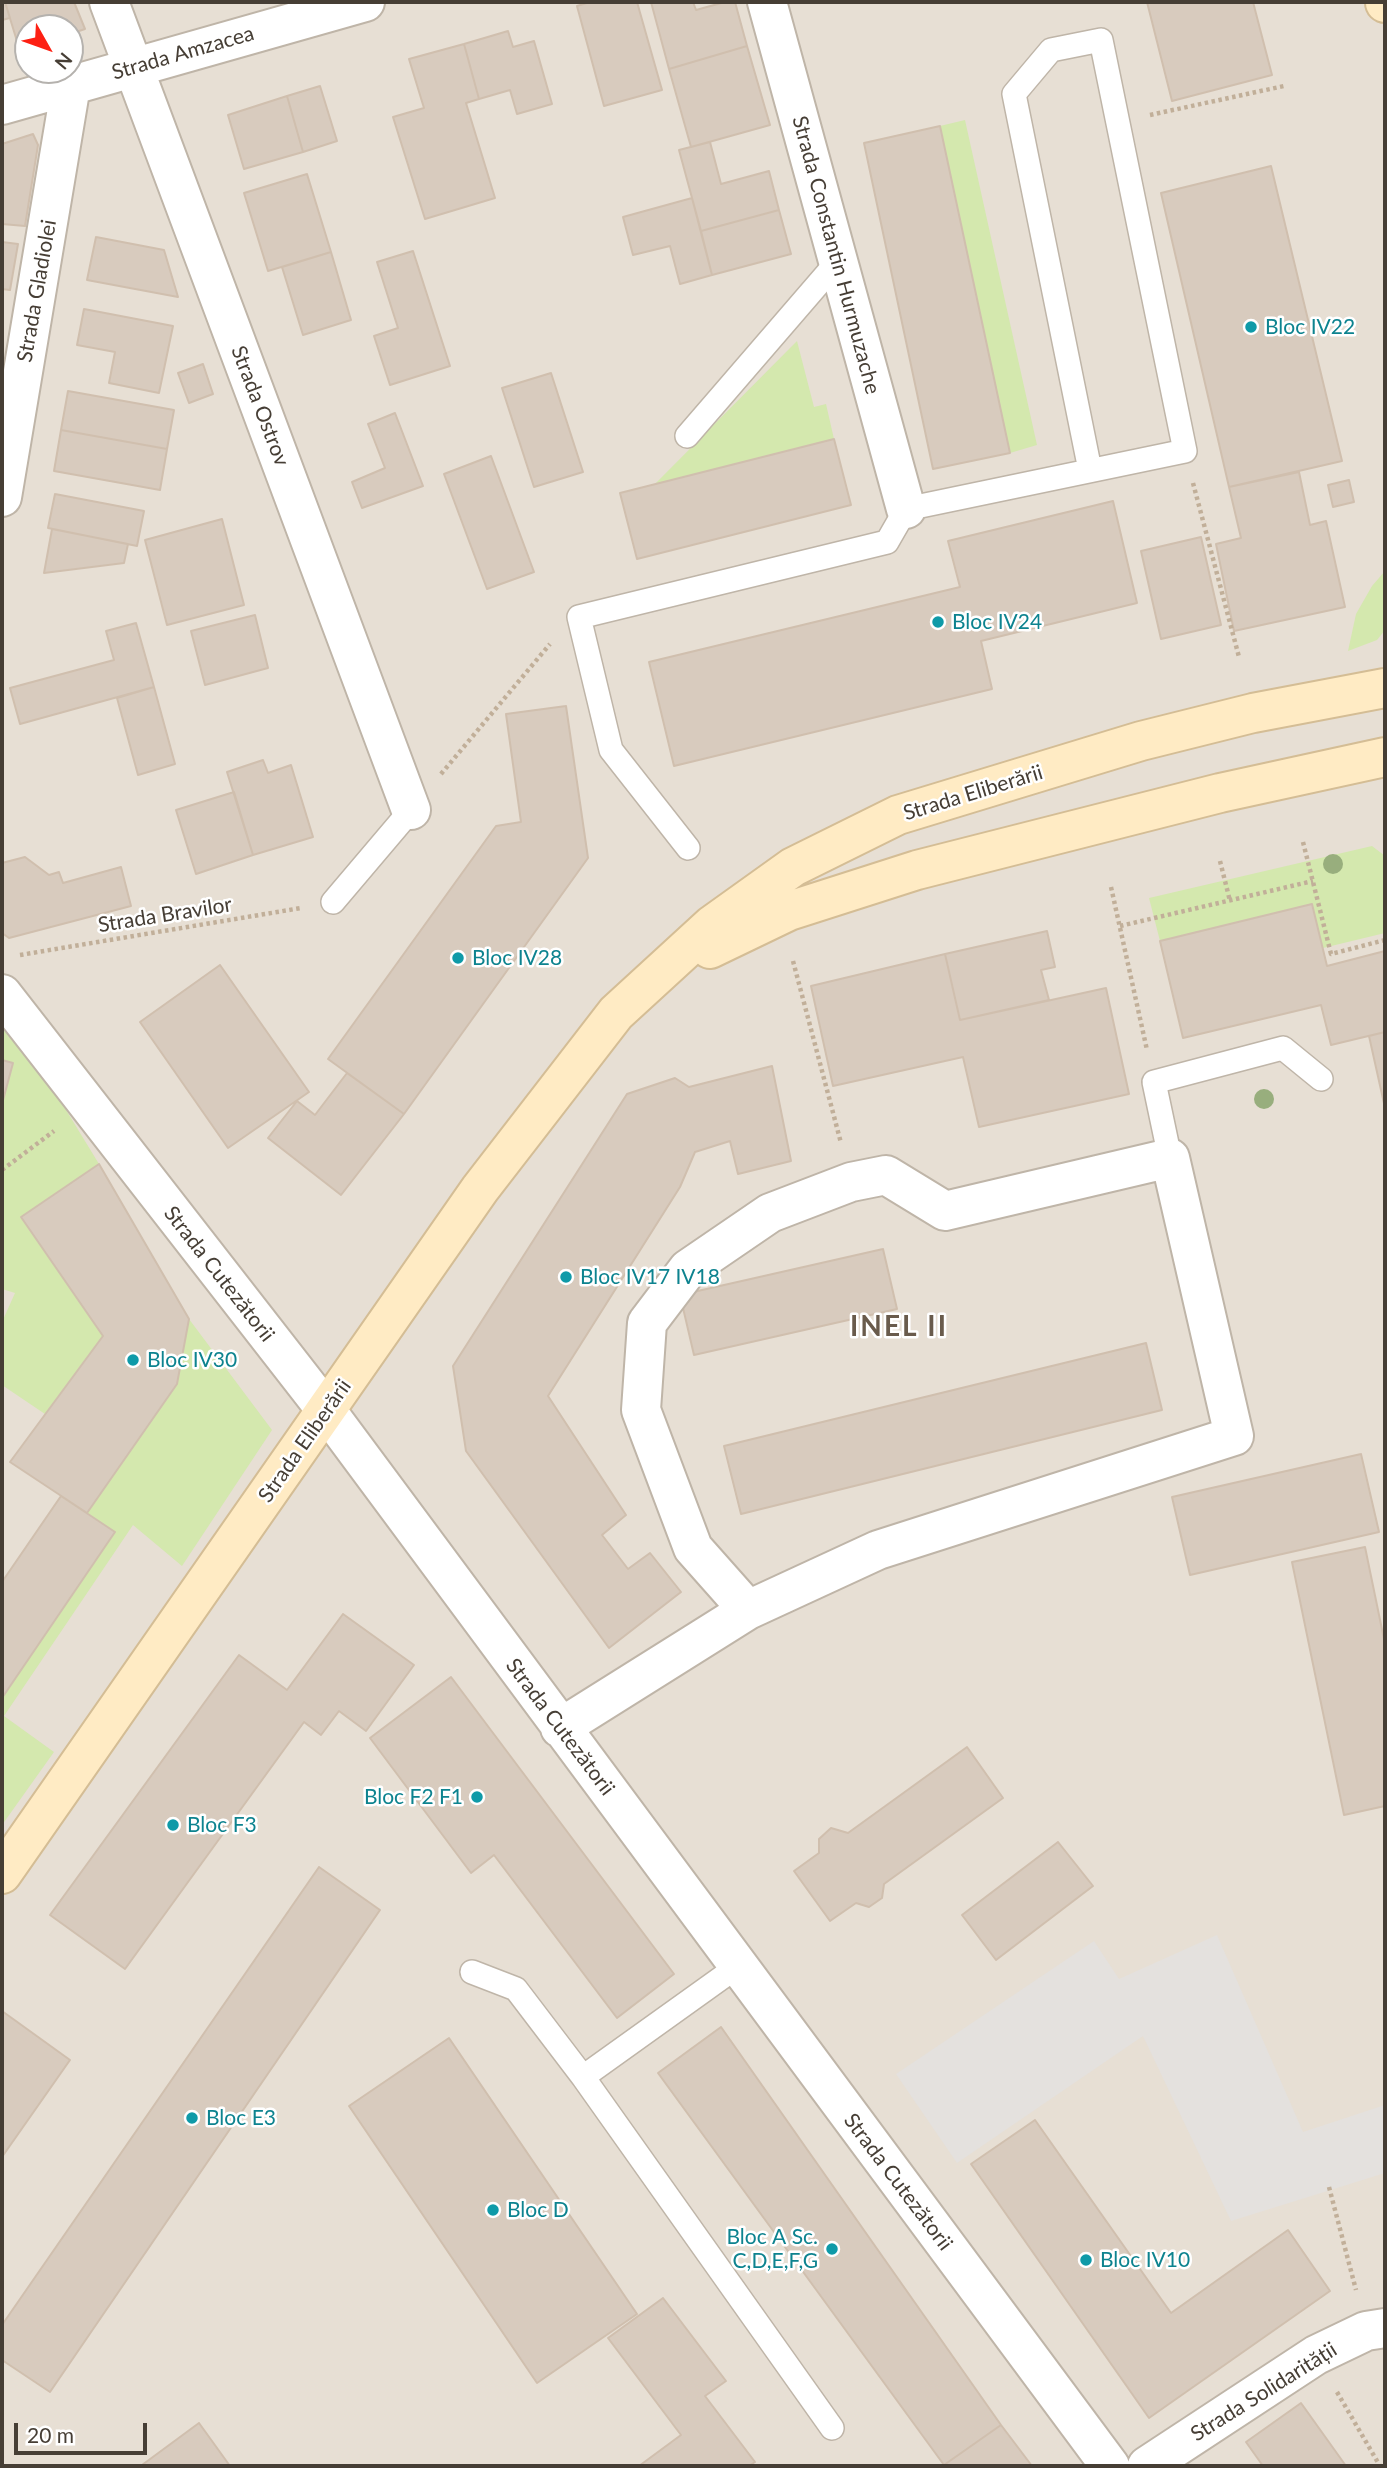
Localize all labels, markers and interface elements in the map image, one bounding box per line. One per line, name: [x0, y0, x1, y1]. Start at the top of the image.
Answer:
north arrow: [14, 14, 84, 84]
street label: Strada Amzacea: [109, 21, 257, 85]
text: N: [50, 49, 77, 75]
street label: Strada Constantin Hurmuzache: [787, 113, 885, 397]
street label: Strada Gladiolei: [12, 218, 62, 364]
place label: Bloc IV22: [1265, 314, 1355, 340]
marker: Bloc IV22: [1243, 319, 1259, 335]
street label: Strada Ostrov: [226, 342, 294, 470]
place label: Bloc IV24: [952, 609, 1042, 635]
marker: Bloc IV24: [930, 614, 946, 630]
street label: Strada Eliberării: [900, 760, 1046, 826]
street label: Strada Bravilor: [96, 892, 234, 938]
place label: Bloc IV28: [472, 945, 562, 971]
marker: Bloc IV28: [450, 950, 466, 966]
street label: Strada Cutezătorii: [158, 1201, 280, 1347]
place label: Bloc IV17 IV18: [580, 1264, 720, 1290]
marker: Bloc IV17 IV18: [558, 1269, 574, 1285]
district label: INEL II: [851, 1310, 947, 1344]
place label: Bloc IV30: [147, 1347, 237, 1373]
marker: Bloc IV30: [125, 1352, 141, 1368]
street label: Strada Eliberării: [253, 1375, 357, 1507]
street label: Strada Cutezătorii: [500, 1654, 620, 1800]
place label: Bloc F2 F1: [364, 1784, 463, 1810]
marker: Bloc F2 F1: [469, 1789, 485, 1805]
place label: Bloc F3: [187, 1812, 257, 1838]
marker: Bloc F3: [165, 1817, 181, 1833]
place label: Bloc E3: [206, 2105, 276, 2131]
street label: Strada Cutezătorii: [838, 2109, 958, 2255]
marker: Bloc E3: [184, 2110, 200, 2126]
place label: Bloc D: [507, 2197, 569, 2223]
marker: Bloc D: [485, 2202, 501, 2218]
place label: Bloc A Sc. C,D,E,F,G: [726, 2224, 818, 2274]
marker: Bloc A Sc. C,D,E,F,G: [824, 2241, 840, 2257]
place label: Bloc IV10: [1100, 2247, 1190, 2273]
marker: Bloc IV10: [1078, 2252, 1094, 2268]
street label: Strada Solidarității: [1186, 2337, 1342, 2447]
scale bar: [18, 2408, 150, 2452]
text: 20 m: [27, 2422, 74, 2447]

